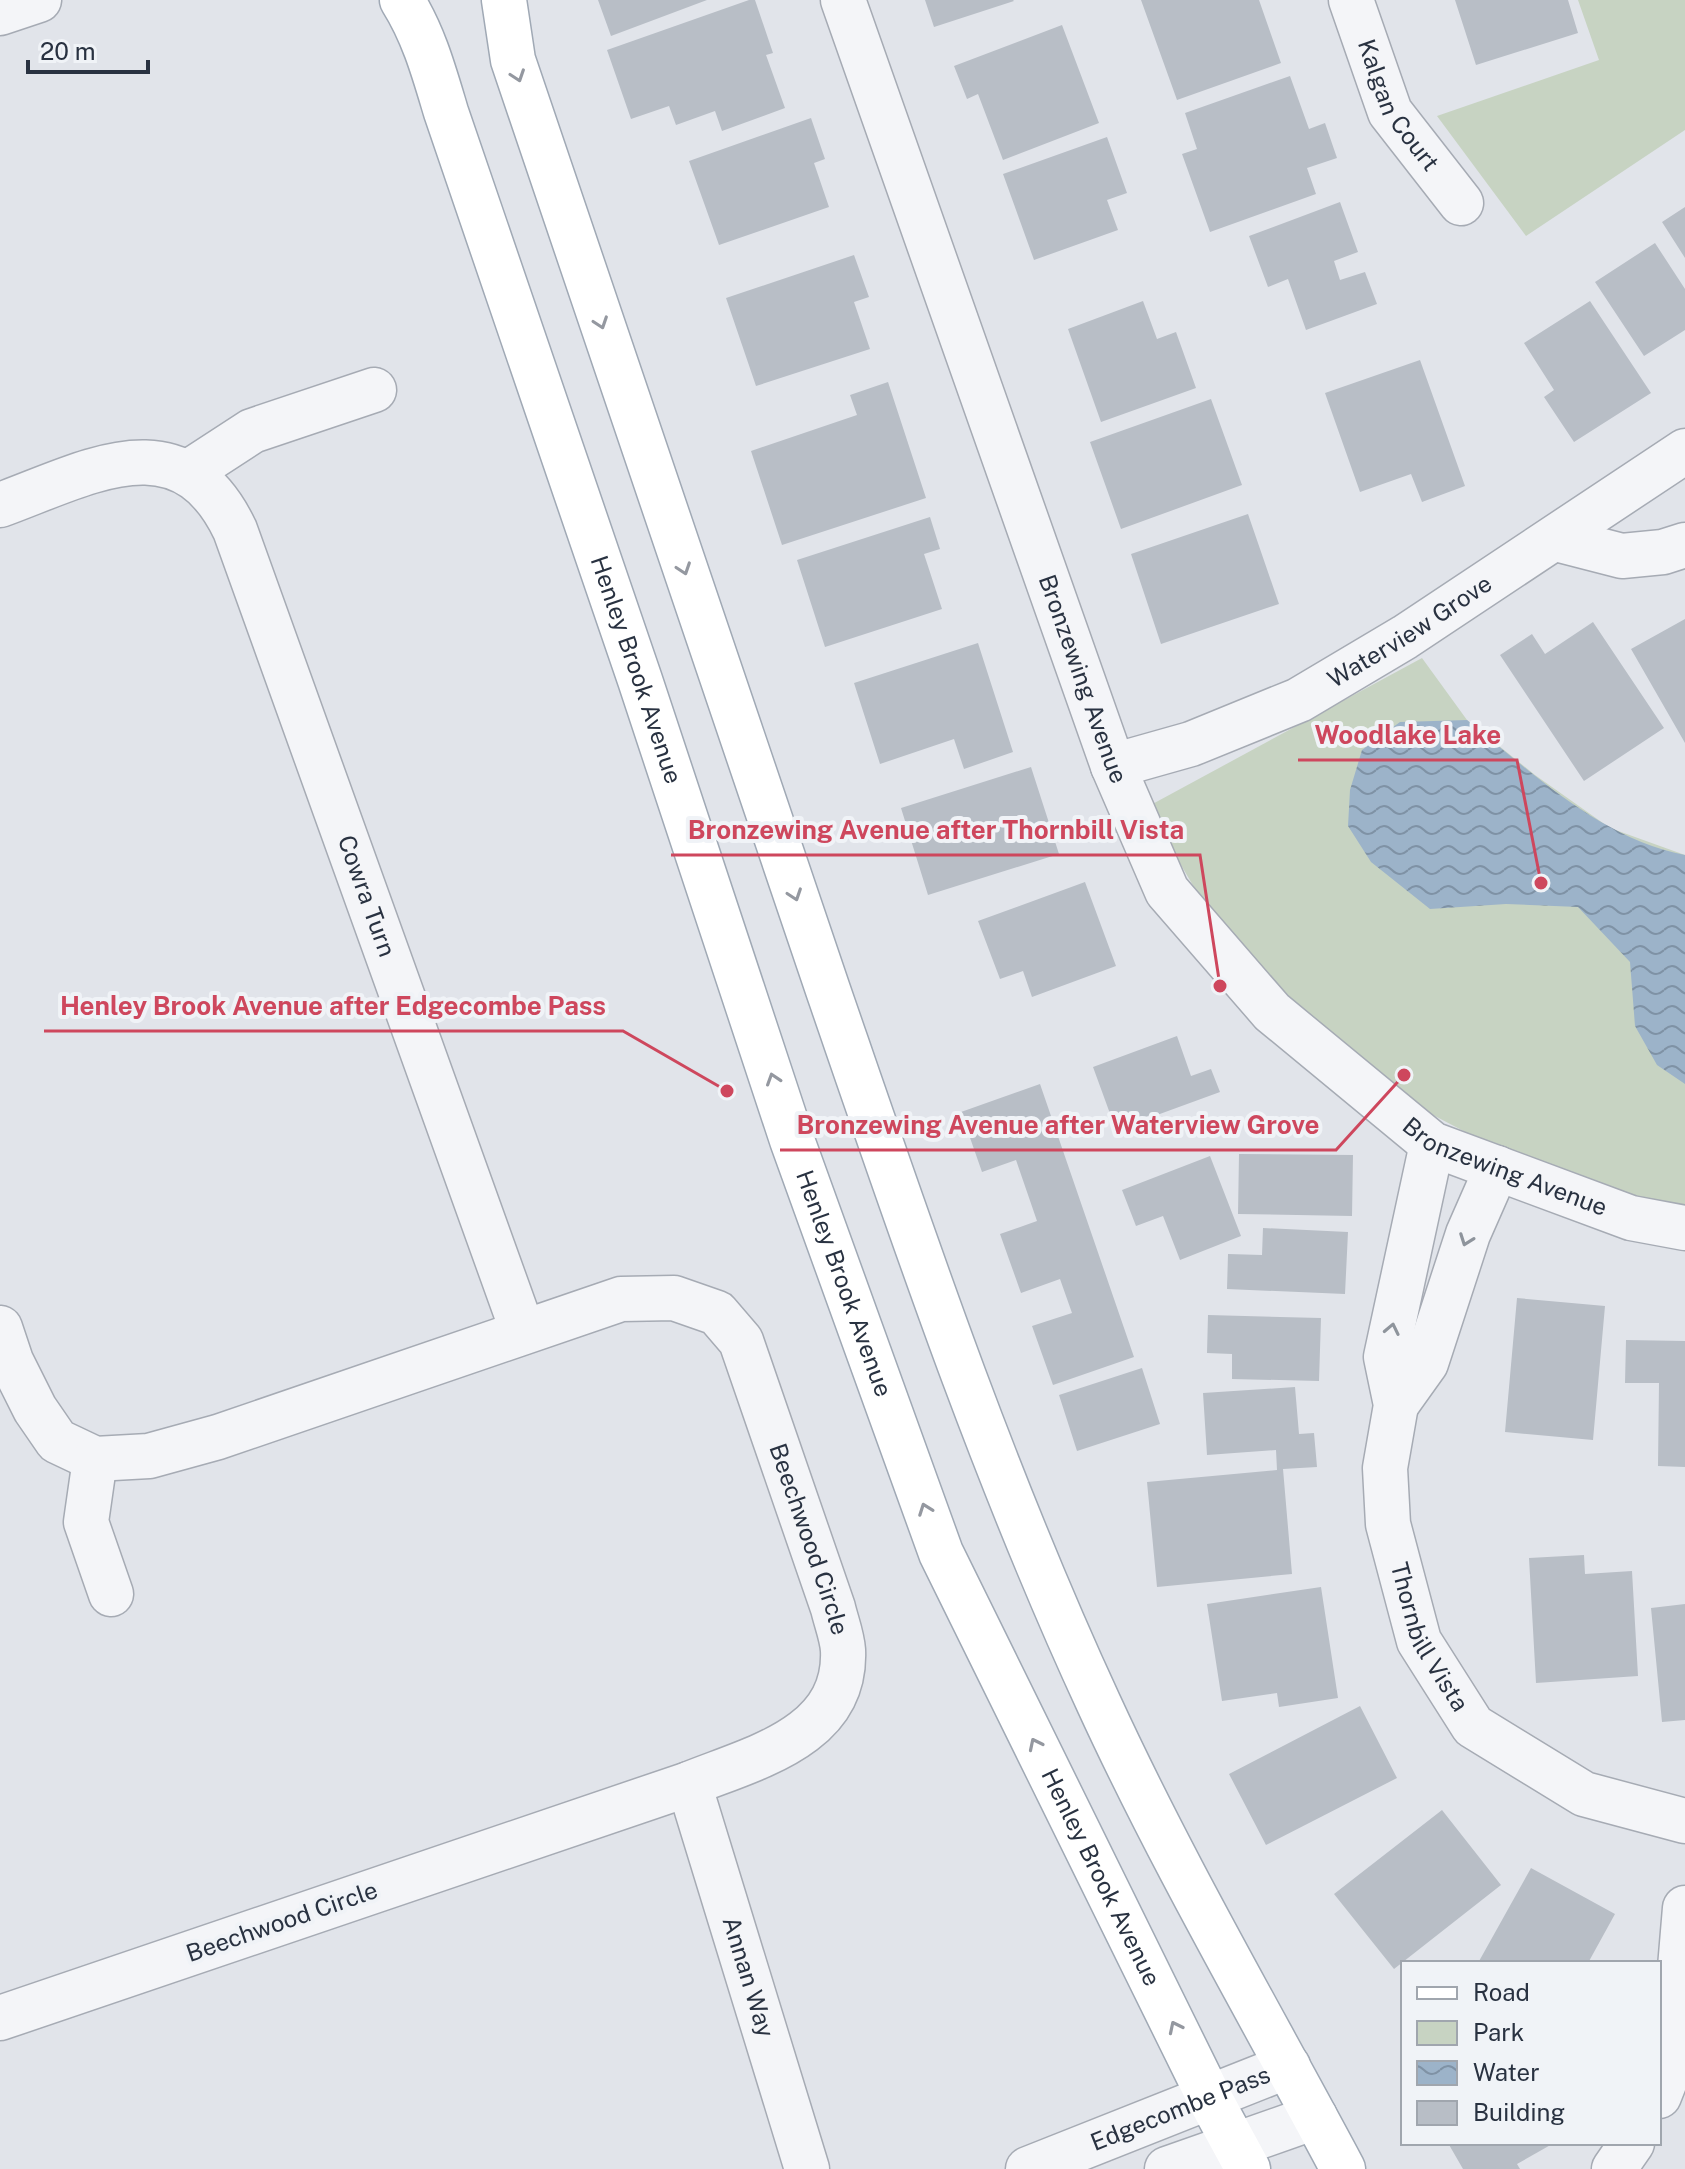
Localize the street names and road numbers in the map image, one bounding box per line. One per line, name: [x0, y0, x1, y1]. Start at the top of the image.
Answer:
street label: Kalgan Court: [1353, 35, 1445, 176]
street label: Henley Brook Avenue: [586, 552, 688, 787]
street label: Waterview Grove: [1322, 568, 1497, 693]
street label: Bronzewing Avenue: [1034, 571, 1134, 787]
street label: Cowra Turn: [333, 831, 402, 960]
street label: Bronzewing Avenue: [1398, 1111, 1611, 1221]
street label: Henley Brook Avenue: [791, 1166, 898, 1400]
street label: Beechwood Circle: [764, 1439, 855, 1638]
street label: Thornbill Vista: [1386, 1559, 1475, 1716]
street label: Henley Brook Avenue: [1036, 1764, 1167, 1990]
street label: Beechwood Circle: [182, 1875, 381, 1967]
street label: Annan Way: [717, 1913, 781, 2041]
street label: Edgecombe Pass: [1086, 2060, 1274, 2156]

